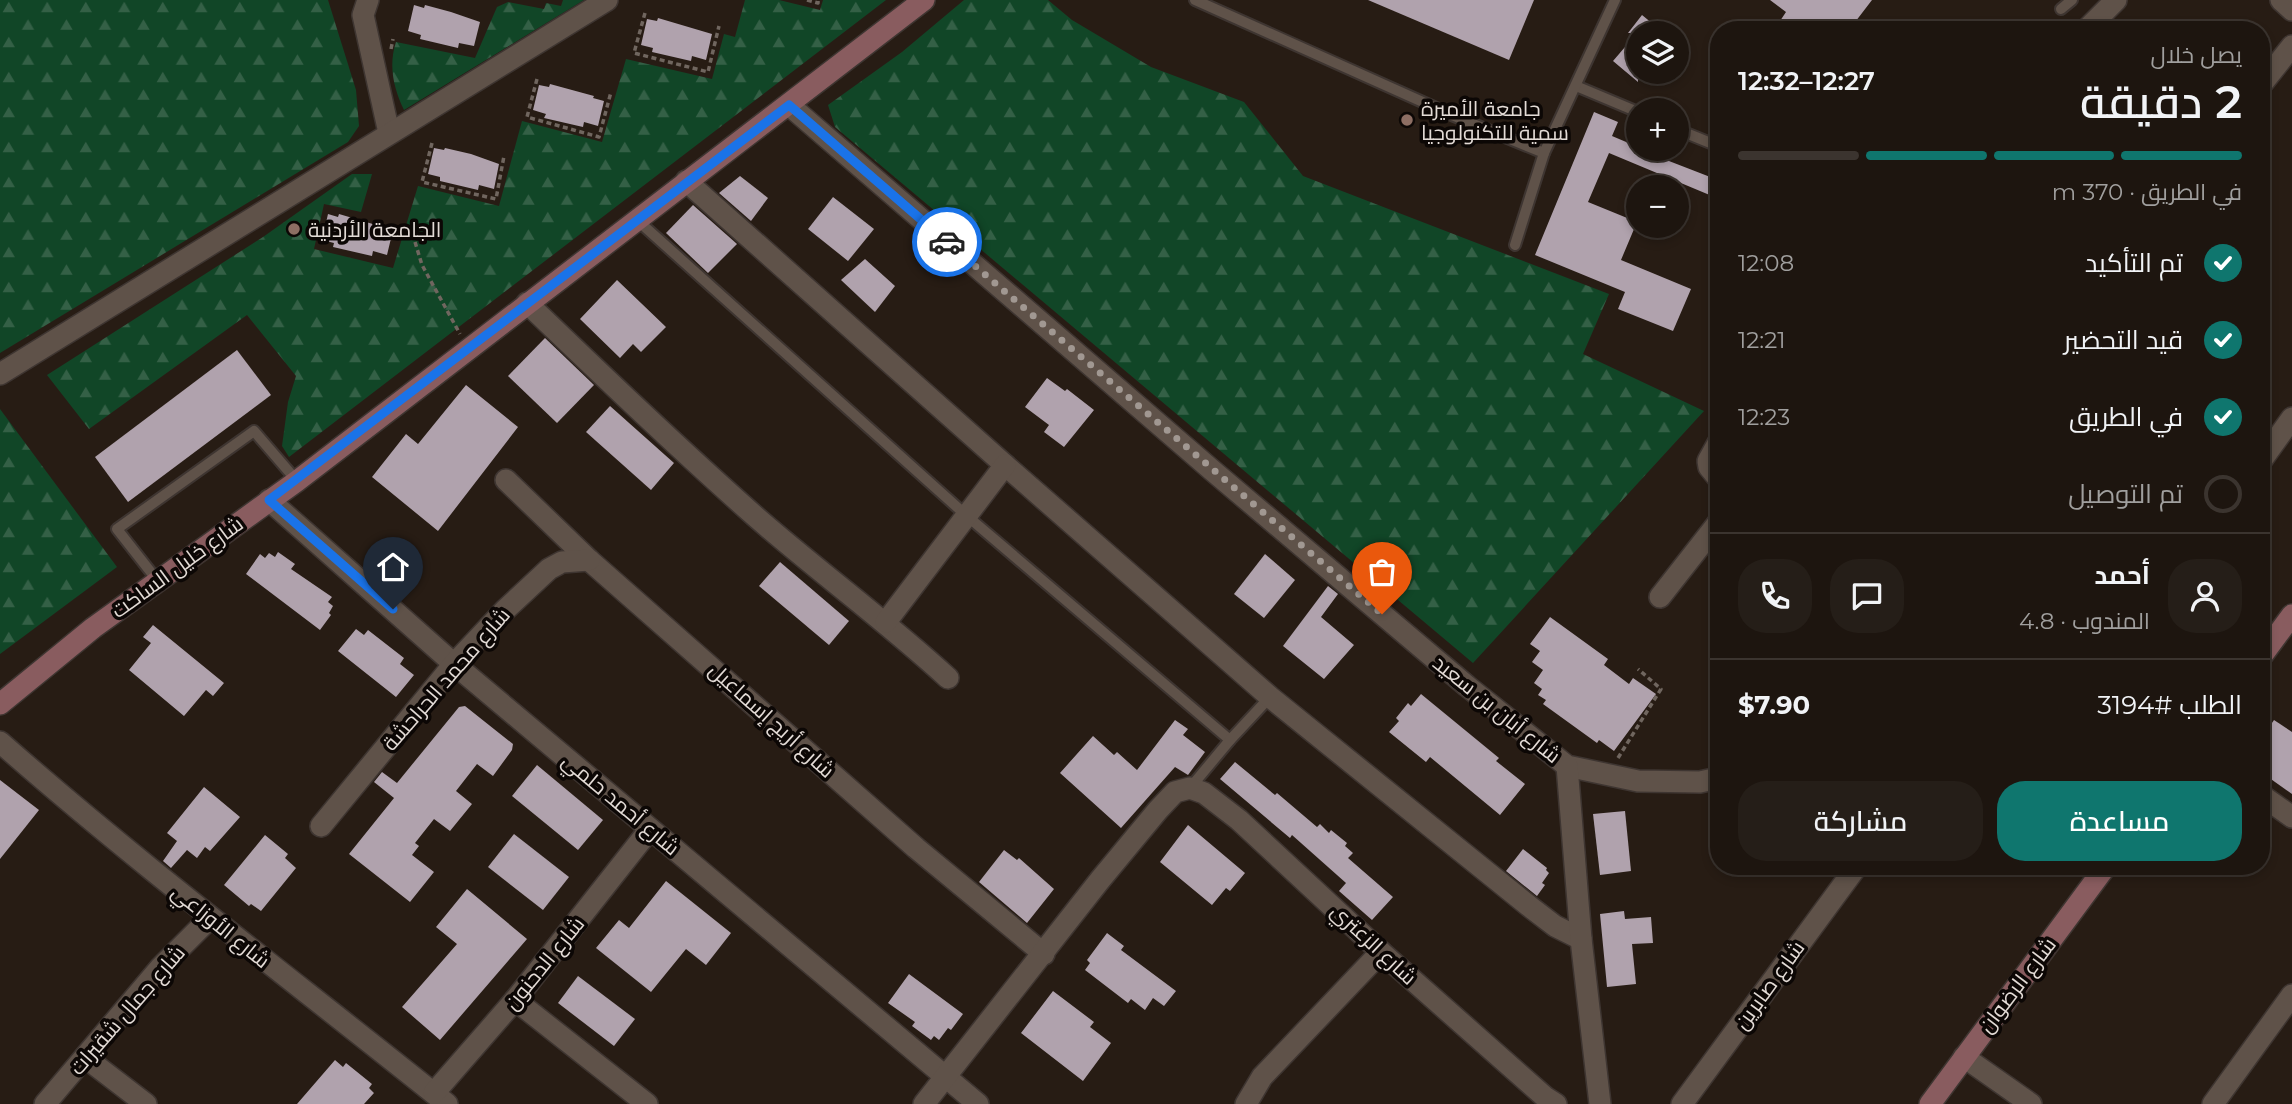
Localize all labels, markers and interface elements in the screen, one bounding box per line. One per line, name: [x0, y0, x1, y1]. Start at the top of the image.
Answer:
map controls: [1626, 21, 1689, 238]
button: layers: [1626, 21, 1689, 84]
text: يصل خلال: [2151, 41, 2242, 69]
text: 12:27–12:32: [1738, 65, 1875, 97]
text: 2 دقيقة: [2080, 73, 2242, 130]
place label: جامعة الأميرة سمية للتكنولوجيا: [1421, 96, 1569, 145]
button: +: [1626, 98, 1689, 161]
marker: جامعة الأميرة سمية للتكنولوجيا: [1399, 112, 1415, 128]
button: −: [1626, 175, 1689, 238]
text: في الطريق · 370 m: [2052, 178, 2242, 206]
courier: [912, 207, 982, 277]
place label: الجامعة الأردنية: [308, 217, 442, 242]
marker: الجامعة الأردنية: [286, 221, 302, 237]
icon: car: [928, 223, 966, 261]
icon: check: [2204, 244, 2242, 282]
text: تم التأكيد: [2085, 247, 2183, 279]
text: 12:08: [1738, 249, 1794, 277]
icon: check: [2204, 321, 2242, 359]
text: قيد التحضير: [2064, 324, 2183, 356]
text: 12:21: [1738, 326, 1786, 354]
icon: check: [2204, 398, 2242, 436]
text: في الطريق: [2069, 401, 2183, 433]
text: 12:23: [1738, 403, 1790, 431]
text: تم التوصيل: [2068, 478, 2183, 510]
street label: شارع خليل الساكت: [106, 511, 249, 625]
pin: [363, 537, 423, 609]
pin: [1352, 542, 1412, 614]
icon: home: [374, 548, 412, 586]
icon: bag: [1363, 553, 1401, 591]
button: phone: [1738, 559, 1812, 633]
button: chat: [1830, 559, 1904, 633]
text: أحمد: [2094, 559, 2150, 591]
button: person: [2168, 559, 2242, 633]
street label: شارع محمد الحراحشة: [377, 602, 516, 757]
text: المندوب · 4.8: [2019, 607, 2150, 635]
street label: شارع أبان بن سعيد: [1427, 650, 1566, 770]
street label: شارع أريج إسماعيل: [703, 657, 840, 784]
text: $7.90: [1738, 689, 1810, 721]
text: الطلب #3194: [2097, 689, 2242, 721]
street label: شارع أحمد حلمي: [555, 748, 685, 863]
button: مشاركة: [1738, 781, 1983, 861]
button: مساعدة: [1997, 781, 2242, 861]
street label: شارع الأوزاعي: [164, 879, 275, 976]
street label: شارع الزعتري: [1323, 898, 1422, 993]
street label: شارع الدحنون: [499, 911, 591, 1016]
street label: شارع الرضوان: [1973, 932, 2063, 1039]
street label: شارع صابرين: [1728, 936, 1811, 1035]
street label: شارع جمال شقيرات: [64, 940, 191, 1081]

